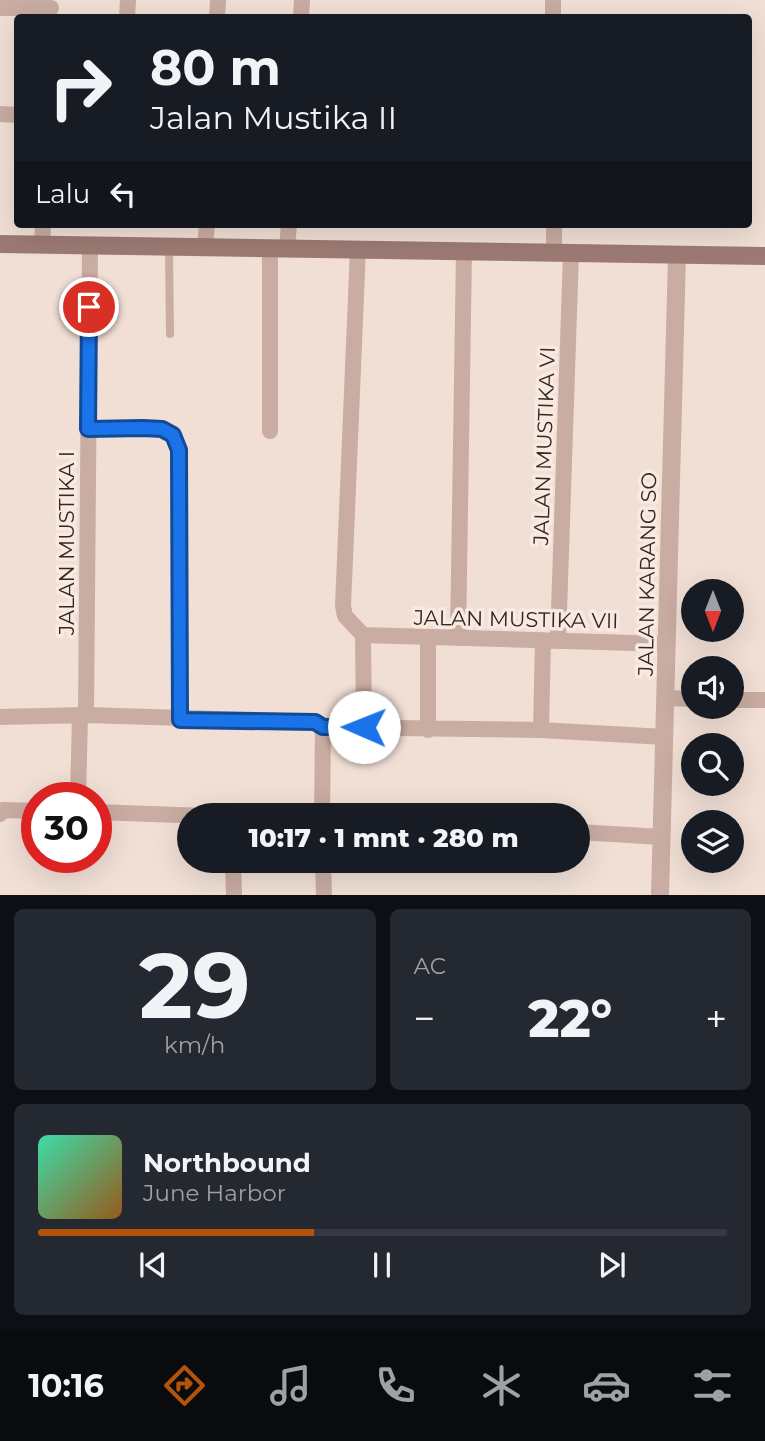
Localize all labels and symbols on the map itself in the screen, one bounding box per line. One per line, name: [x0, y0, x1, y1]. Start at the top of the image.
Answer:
pin: [59, 277, 119, 337]
street label: JALAN MUSTIKA VI: [528, 346, 560, 547]
street label: JALAN MUSTIKA I: [54, 451, 79, 636]
street label: JALAN KARANG SO: [633, 472, 661, 677]
north arrow: [681, 579, 744, 642]
street label: JALAN MUSTIKA VII: [412, 605, 619, 633]
position arrow: [327, 690, 401, 764]
speed limit sign: 30: [21, 782, 112, 873]

